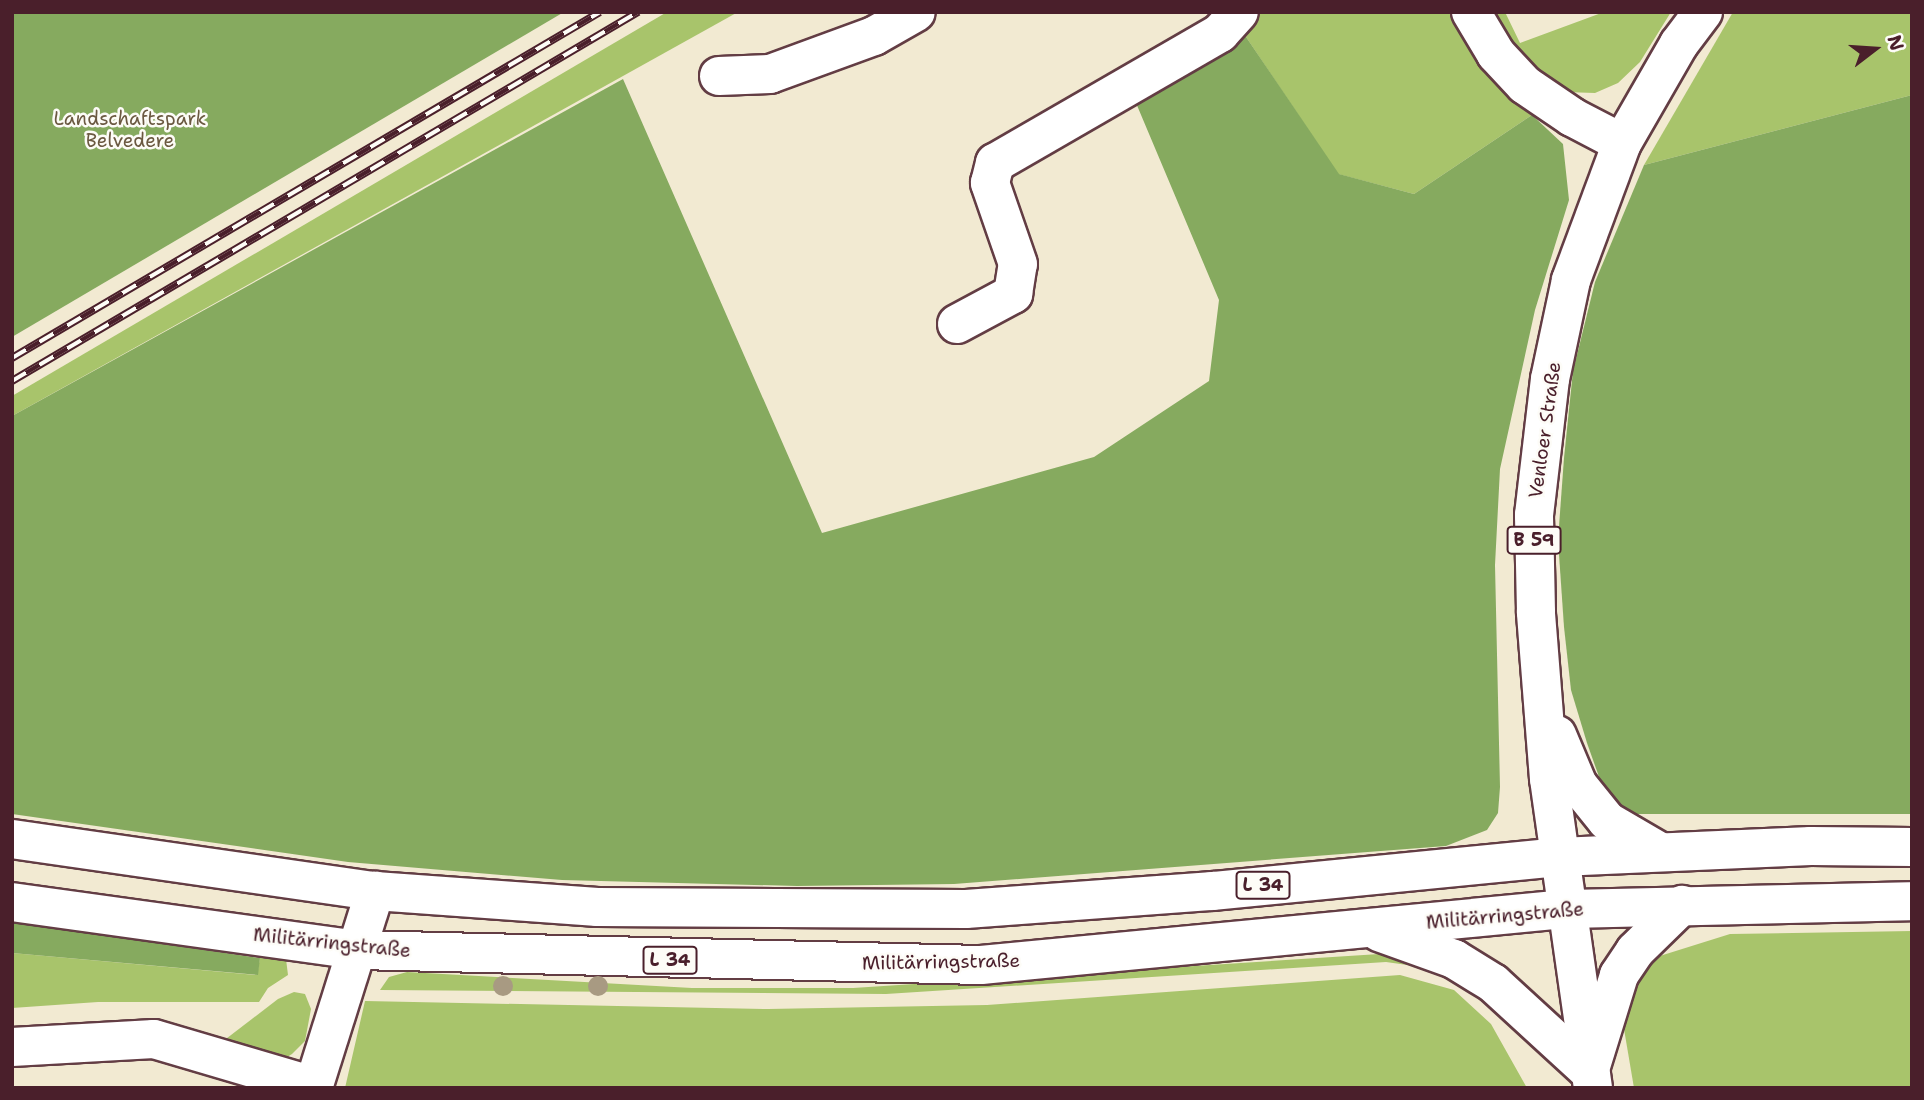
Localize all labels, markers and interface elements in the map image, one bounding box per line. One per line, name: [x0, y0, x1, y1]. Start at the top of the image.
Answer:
north arrow: [1840, 14, 1910, 84]
text: N: [1881, 32, 1910, 54]
park label: Landschaftspark Belvedere: [54, 108, 206, 152]
street label: Venloer Straße: [1524, 360, 1566, 500]
road number: B 59: [1506, 526, 1562, 554]
road number: L 34: [1235, 870, 1291, 900]
street label: Militärringstraße: [1425, 898, 1585, 934]
street label: Militärringstraße: [252, 923, 412, 963]
road number: L 34: [642, 945, 698, 974]
street label: Militärringstraße: [862, 949, 1020, 975]

